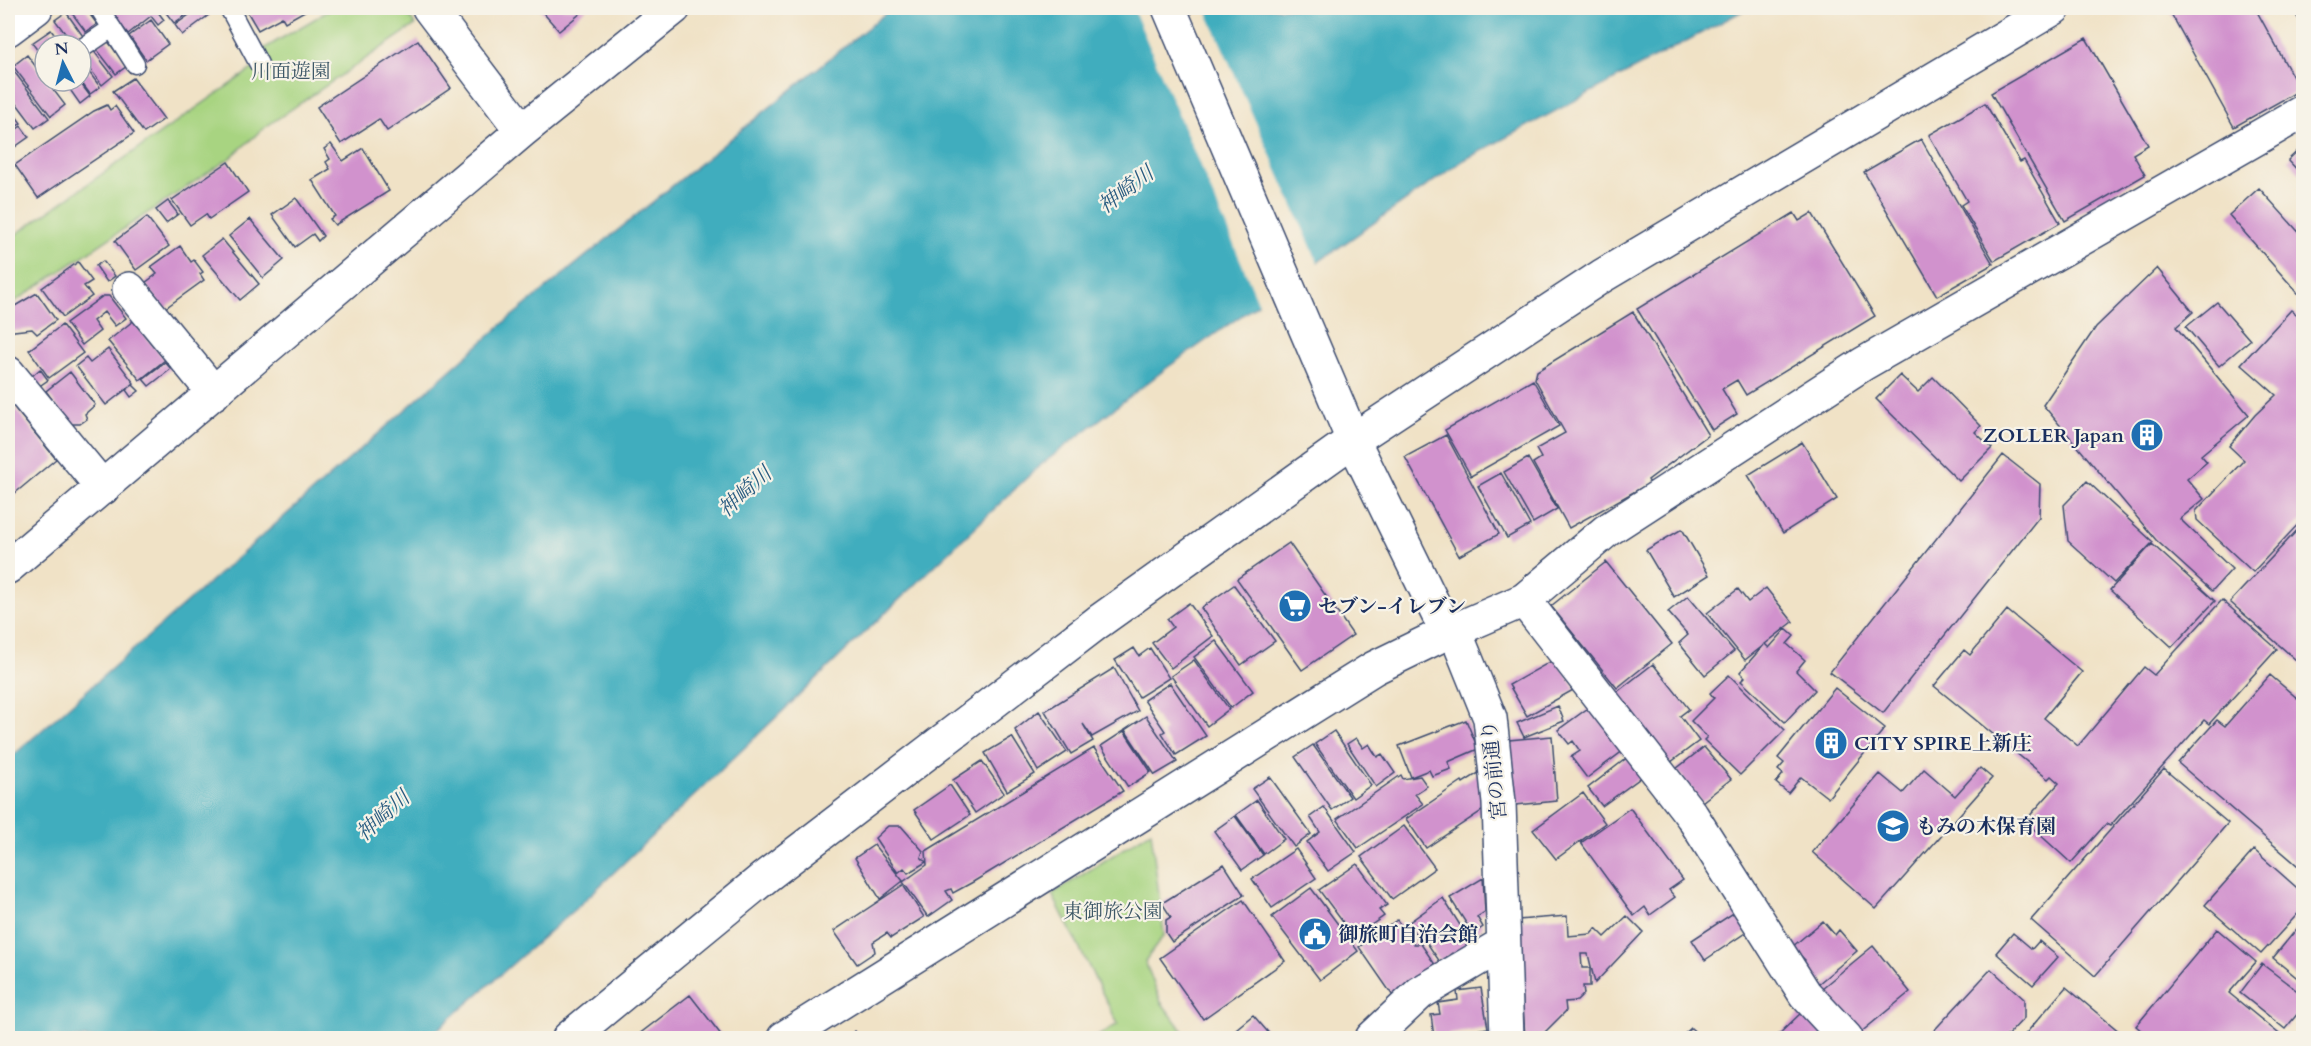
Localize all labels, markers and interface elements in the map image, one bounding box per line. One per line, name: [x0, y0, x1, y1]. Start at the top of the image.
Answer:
north arrow: [33, 33, 93, 93]
text: N: [53, 37, 70, 61]
park label: 川面遊園: [251, 58, 331, 85]
water label: 神崎川: [1092, 158, 1161, 221]
building icon: ZOLLER Japan: [2129, 417, 2165, 453]
place label: ZOLLER Japan: [1983, 422, 2124, 449]
water label: 神崎川: [712, 459, 780, 524]
supermarket icon: セブン-イレブン: [1277, 588, 1313, 624]
place label: セブン-イレブン: [1318, 593, 1466, 620]
street label: 宮の前通り: [1475, 719, 1513, 821]
building icon: CITY SPIRE上新庄: [1813, 725, 1849, 761]
place label: CITY SPIRE上新庄: [1854, 730, 2032, 757]
water label: 神崎川: [350, 783, 418, 848]
school or university icon: もみの木保育園: [1875, 808, 1911, 844]
place label: もみの木保育園: [1916, 813, 2056, 840]
park label: 東御旅公園: [1063, 898, 1163, 925]
public building icon: 御旅町自治会館: [1297, 916, 1333, 952]
place label: 御旅町自治会館: [1338, 921, 1478, 948]

